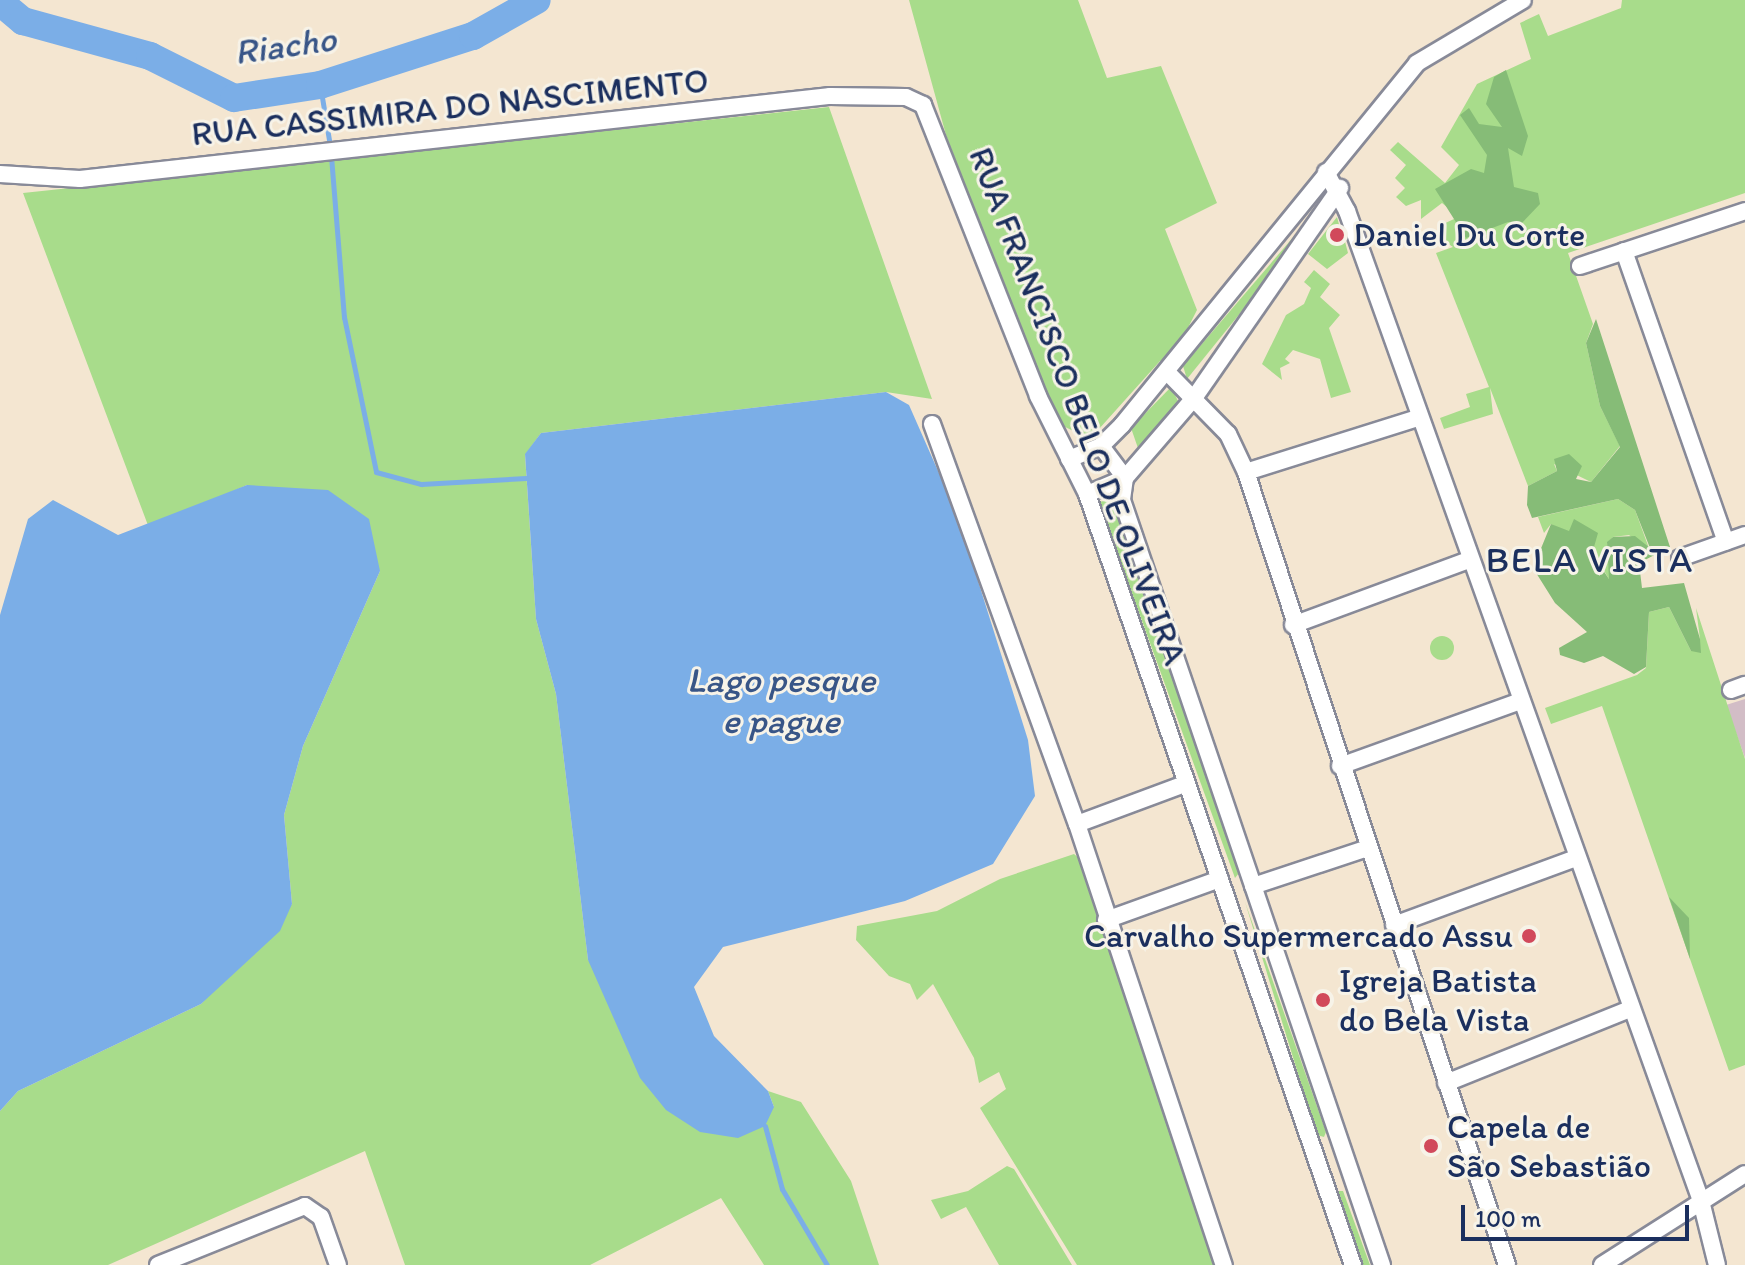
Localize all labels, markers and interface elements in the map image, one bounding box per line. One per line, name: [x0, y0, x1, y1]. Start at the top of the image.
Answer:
water label: Riacho: [231, 16, 339, 74]
street label: RUA CASSIMIRA DO NASCIMENTO: [192, 60, 708, 154]
street label: RUA FRANCISCO BELO DE OLIVEIRA: [962, 145, 1194, 667]
place label: Daniel Du Corte: [1353, 215, 1585, 255]
marker: Daniel Du Corte: [1328, 226, 1346, 244]
district label: BELA VISTA: [1485, 538, 1695, 582]
water label: Lago pesque e pague: [686, 657, 876, 742]
place label: Carvalho Supermercado Assu: [1084, 916, 1513, 956]
marker: Carvalho Supermercado Assu: [1520, 927, 1538, 945]
place label: Igreja Batista do Bela Vista: [1339, 960, 1537, 1040]
marker: Igreja Batista do Bela Vista: [1314, 991, 1332, 1009]
place label: Capela de São Sebastião: [1447, 1106, 1650, 1186]
marker: Capela de São Sebastião: [1422, 1137, 1440, 1155]
scale bar: [1465, 1189, 1693, 1239]
text: 100 m: [1475, 1204, 1541, 1233]

